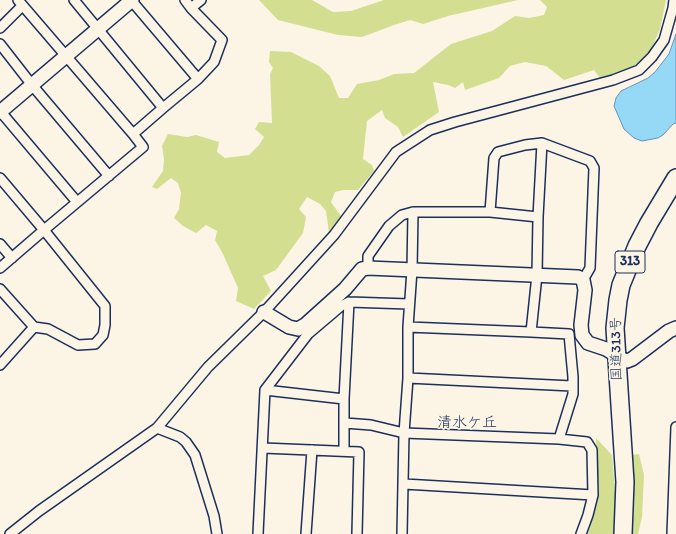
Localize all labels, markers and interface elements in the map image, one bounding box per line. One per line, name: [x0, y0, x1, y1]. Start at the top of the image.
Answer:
road number: 313: [615, 251, 645, 273]
street label: 国道313号: [608, 317, 626, 381]
district label: 清水ケ丘: [437, 414, 497, 432]

